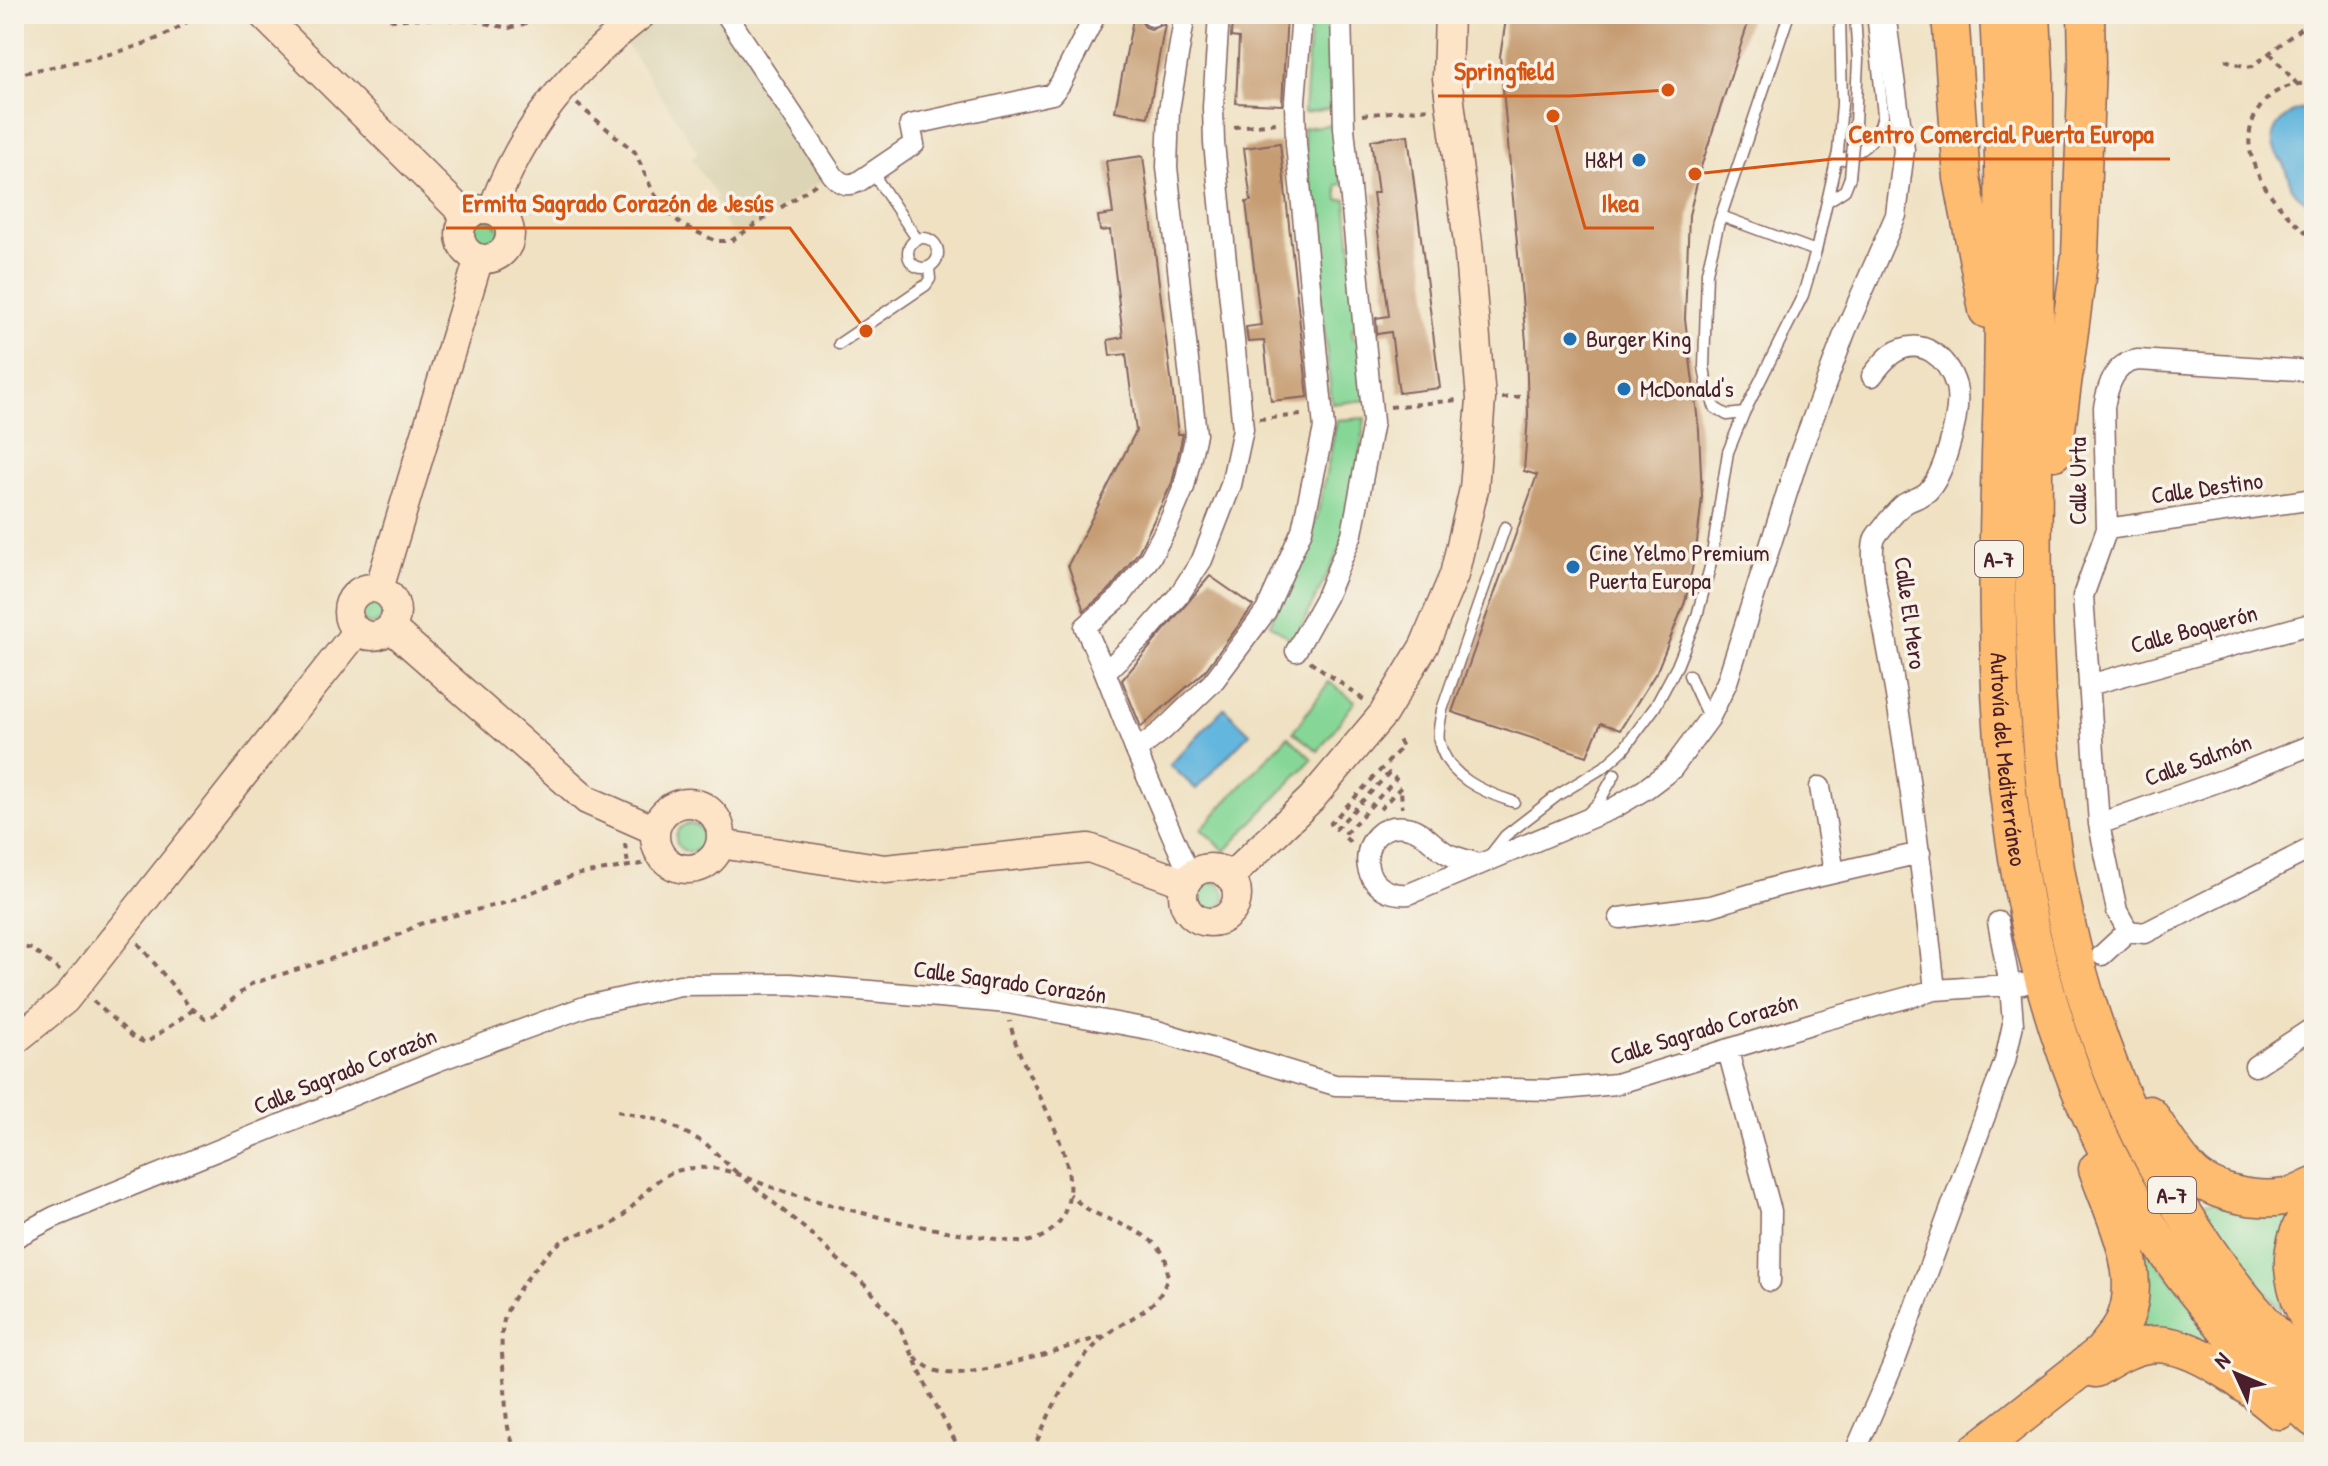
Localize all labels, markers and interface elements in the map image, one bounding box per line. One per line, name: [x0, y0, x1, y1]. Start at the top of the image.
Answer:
callout: Springfield: [1438, 46, 1570, 96]
text: Springfield: [1454, 53, 1555, 89]
callout: Centro Comercial Puerta Europa: [1833, 109, 2170, 159]
text: Centro Comercial Puerta Europa: [1848, 116, 2155, 152]
place label: H&M: [1585, 143, 1623, 175]
marker: H&M: [1630, 151, 1648, 169]
callout: Ermita Sagrado Corazón de Jesús: [446, 178, 790, 228]
callout: Ikea: [1585, 178, 1654, 228]
text: Ermita Sagrado Corazón de Jesús: [462, 185, 774, 221]
text: Ikea: [1601, 185, 1640, 220]
place label: Burger King: [1586, 322, 1691, 354]
marker: Burger King: [1561, 330, 1579, 348]
place label: McDonald's: [1640, 372, 1734, 404]
marker: McDonald's: [1615, 380, 1633, 398]
street label: Calle Urta: [2061, 437, 2093, 525]
street label: Calle Destino: [2149, 463, 2265, 511]
place label: Cine Yelmo Premium Puerta Europa: [1589, 536, 1769, 596]
road number: A-7: [1975, 541, 2023, 577]
street label: Calle El Mero: [1887, 555, 1935, 671]
marker: Cine Yelmo Premium Puerta Europa: [1564, 558, 1582, 576]
street label: Calle Boquerón: [2127, 596, 2261, 660]
street label: Autovía del Mediterráneo: [1984, 652, 2035, 869]
street label: Calle Salmón: [2140, 725, 2256, 793]
street label: Calle Sagrado Corazón: [912, 952, 1109, 1010]
street label: Calle Sagrado Corazón: [1606, 984, 1801, 1072]
street label: Calle Sagrado Corazón: [248, 1019, 441, 1121]
road number: A-7: [2148, 1177, 2196, 1213]
north arrow: [2196, 1334, 2276, 1414]
text: N: [2207, 1345, 2237, 1375]

